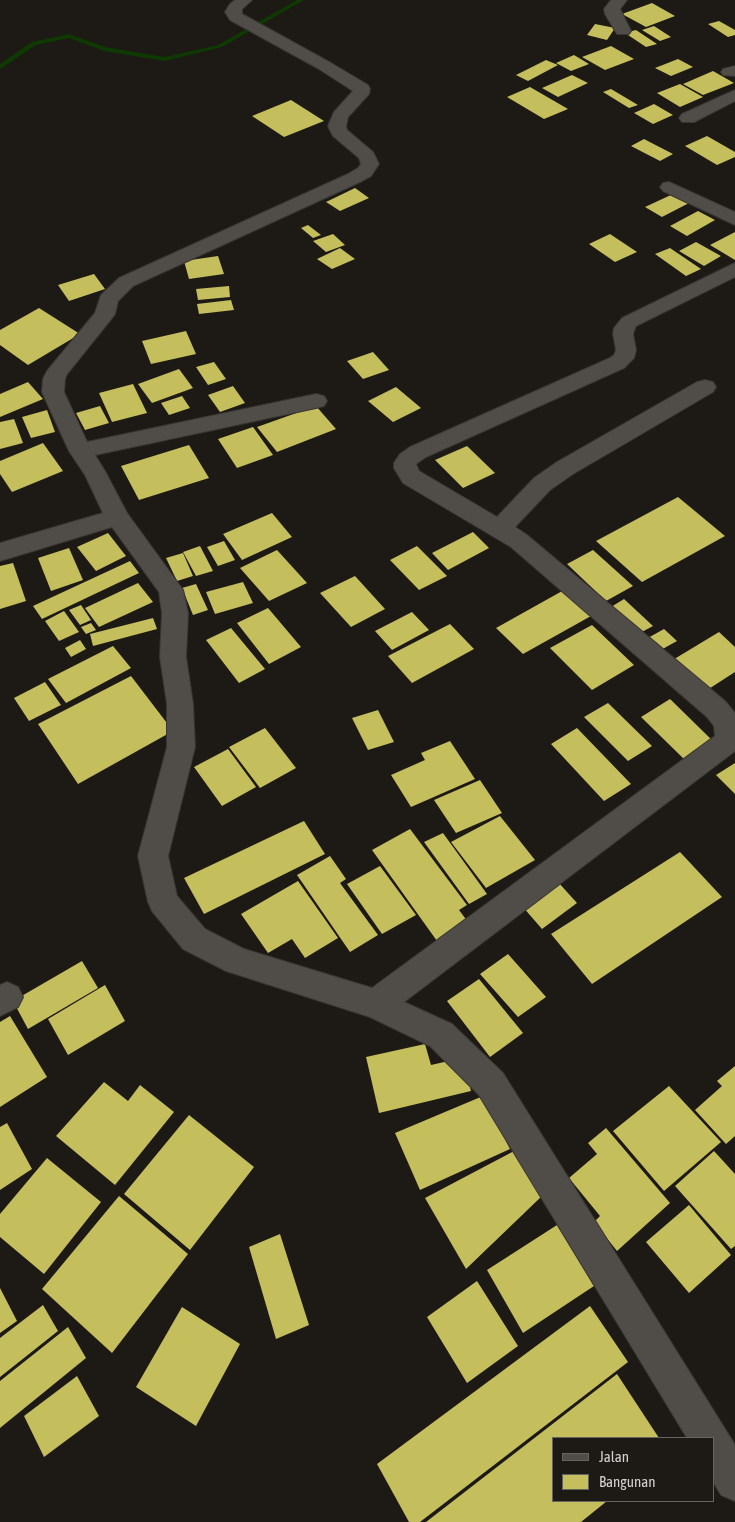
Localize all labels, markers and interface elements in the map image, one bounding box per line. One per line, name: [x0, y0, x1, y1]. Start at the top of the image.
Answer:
legend: [552, 1437, 715, 1502]
text: Jalan: [599, 1448, 629, 1465]
text: Bangunan: [599, 1473, 656, 1490]

